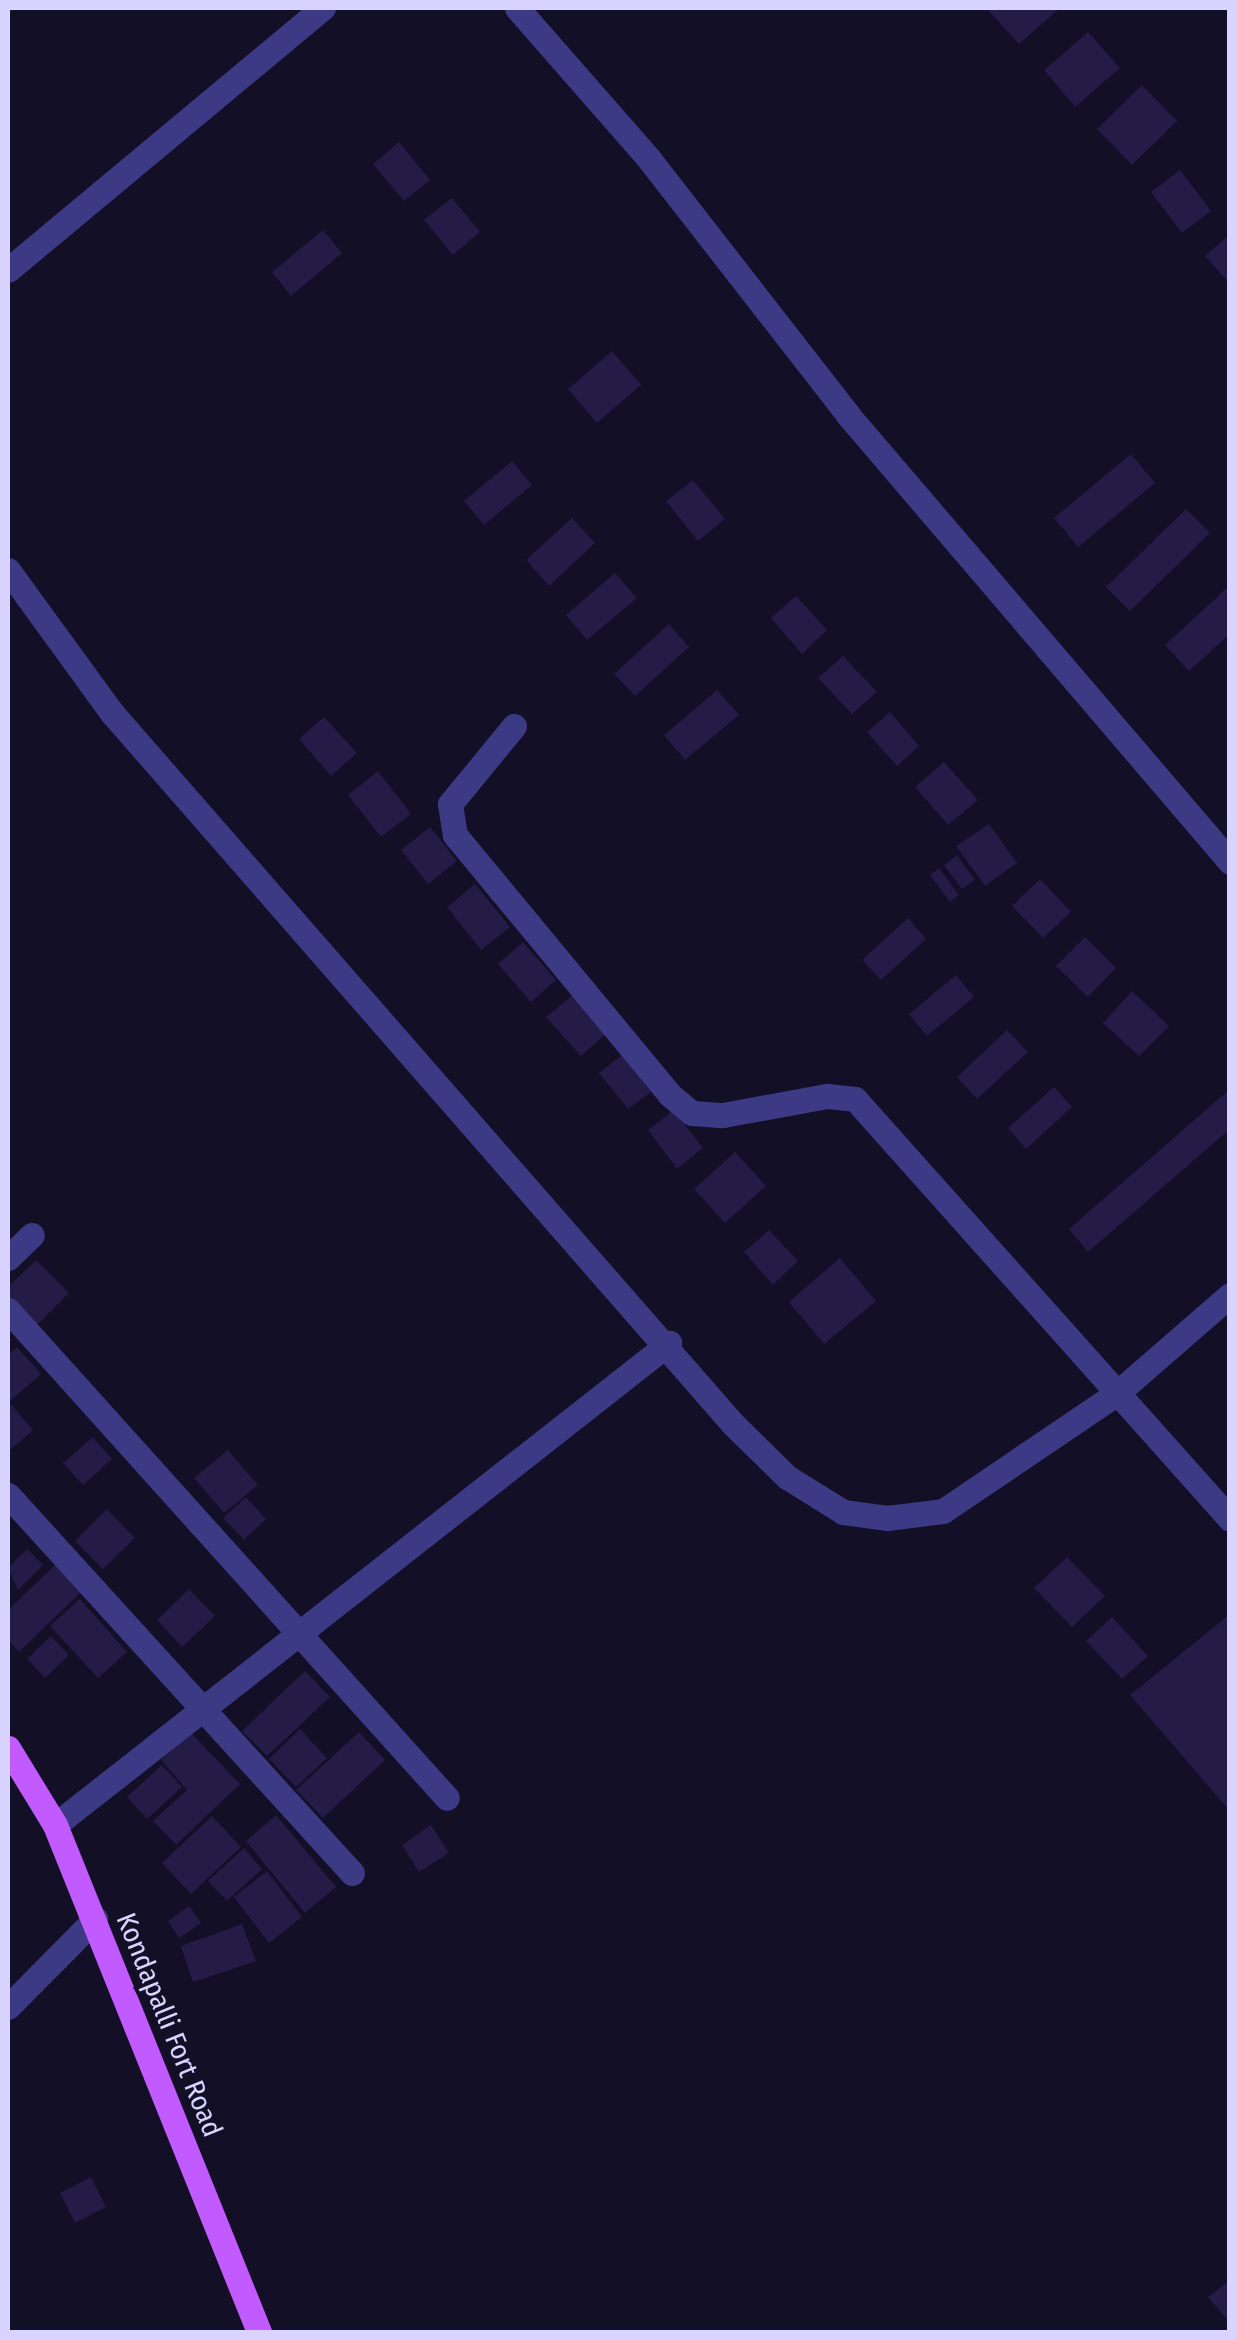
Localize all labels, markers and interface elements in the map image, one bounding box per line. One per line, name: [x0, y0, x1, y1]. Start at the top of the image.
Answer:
street label: Kondapalli Fort Road: [109, 1908, 229, 2142]

